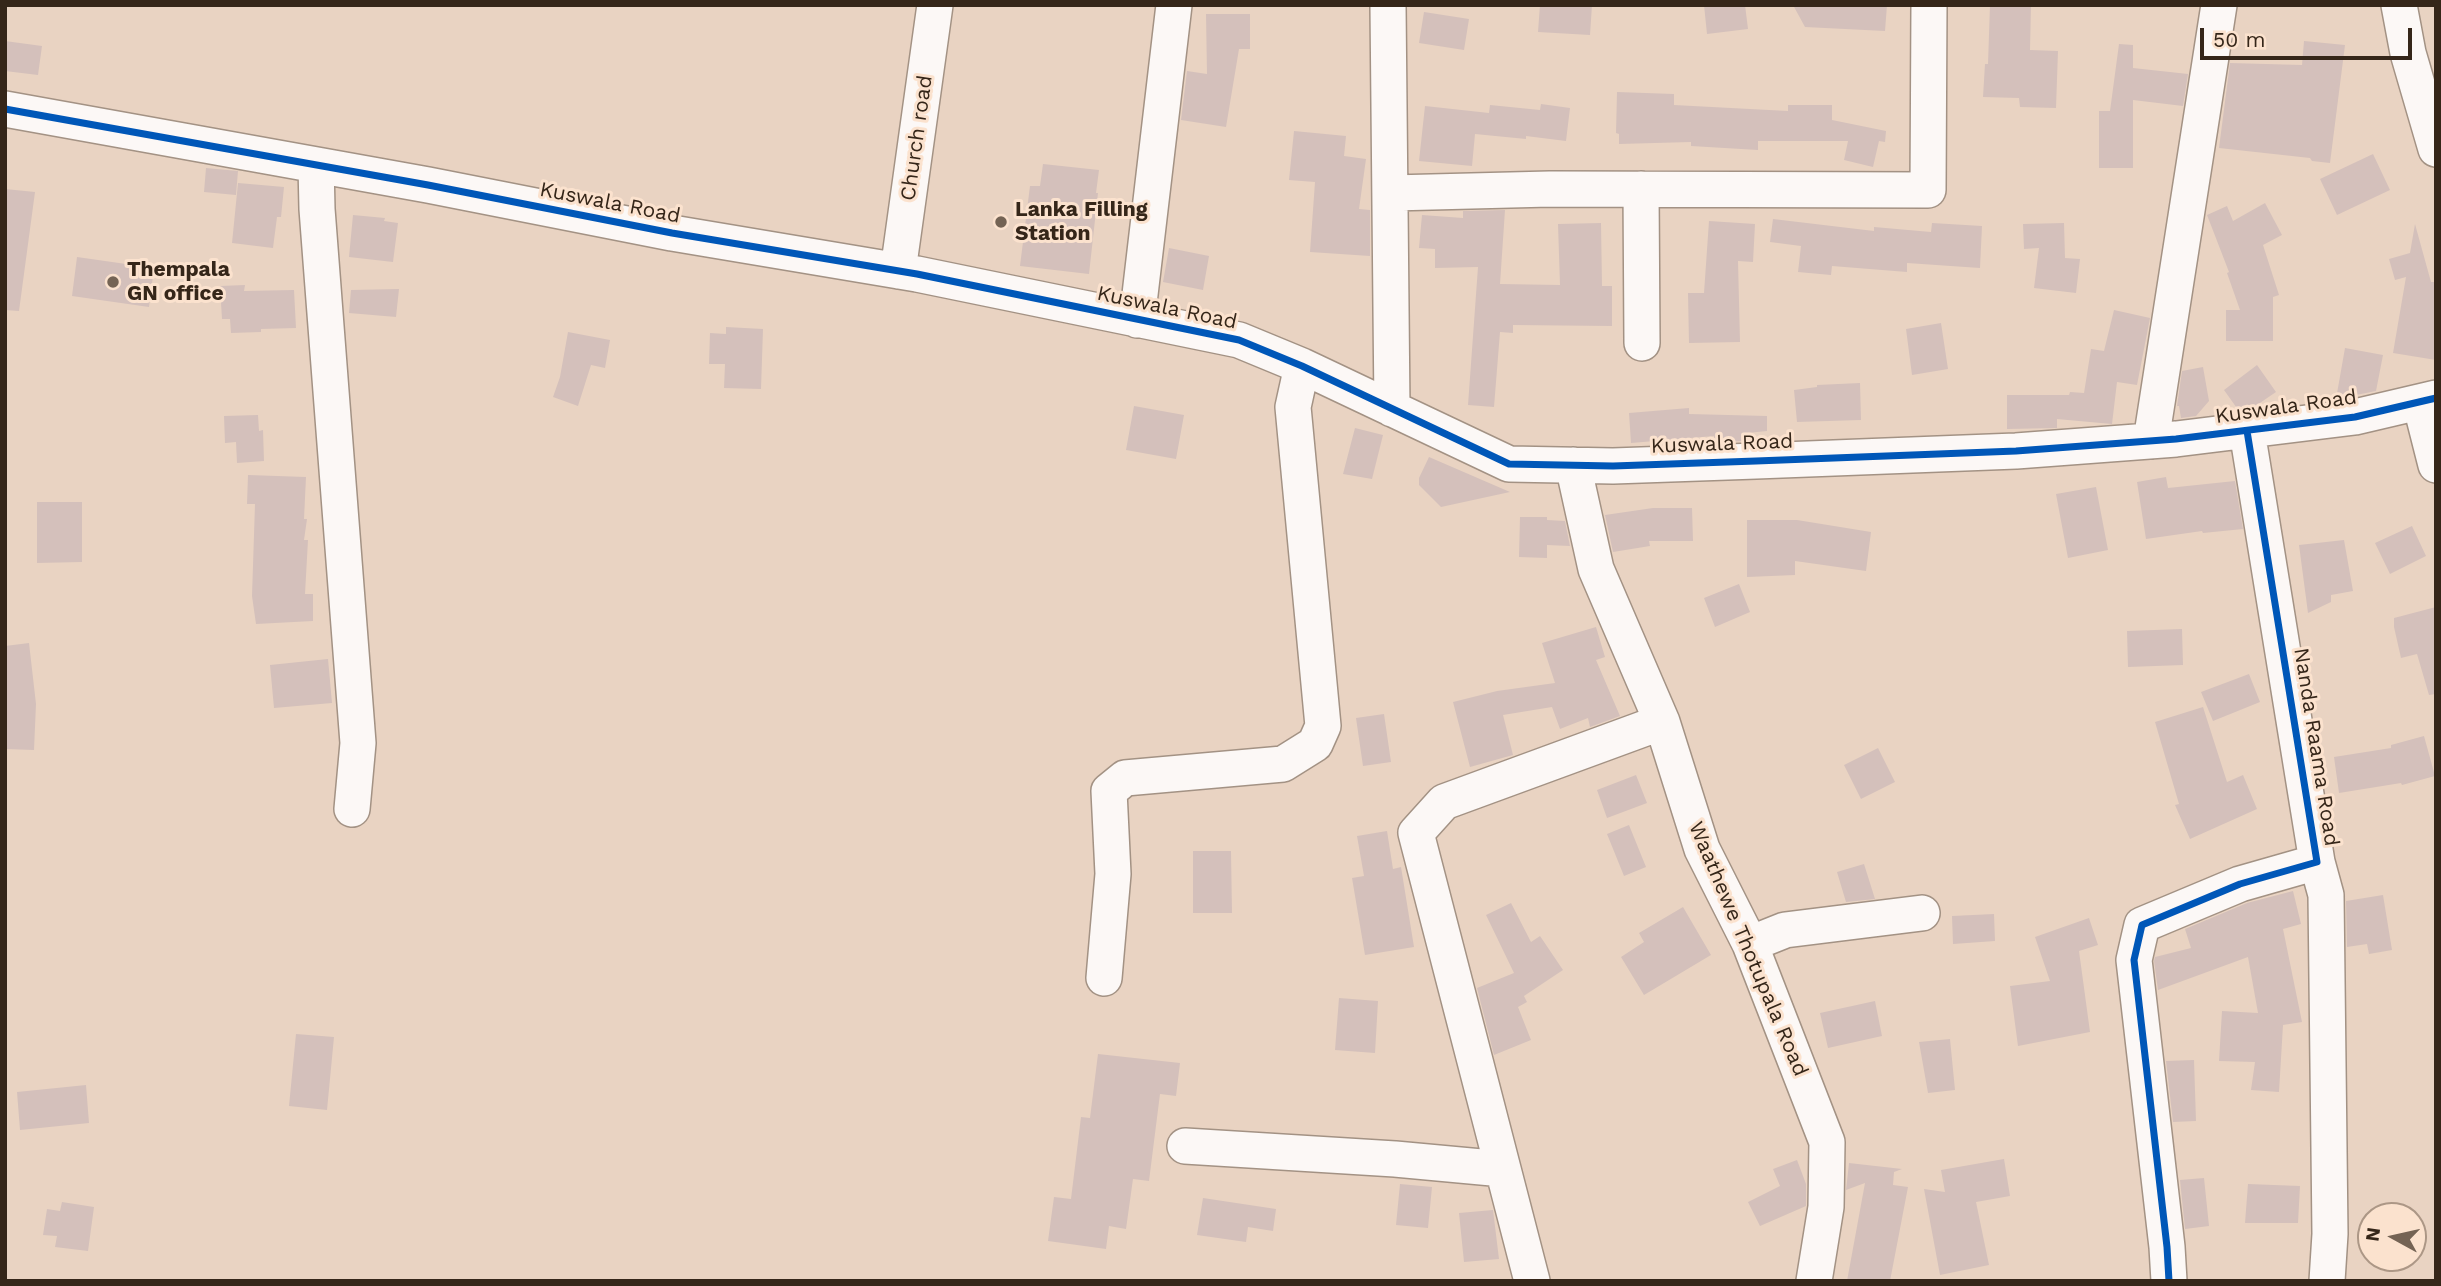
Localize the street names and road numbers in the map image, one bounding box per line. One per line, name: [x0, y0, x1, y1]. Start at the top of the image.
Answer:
street label: Church road: [896, 74, 938, 202]
street label: Kuswala Road: [538, 177, 682, 229]
street label: Kuswala Road: [1095, 281, 1239, 335]
street label: Kuswala Road: [2214, 385, 2358, 429]
street label: Kuswala Road: [1650, 429, 1794, 459]
street label: Nanda Raama Road: [2288, 646, 2344, 848]
street label: Waathewe Thotupala Road: [1683, 818, 1813, 1080]

